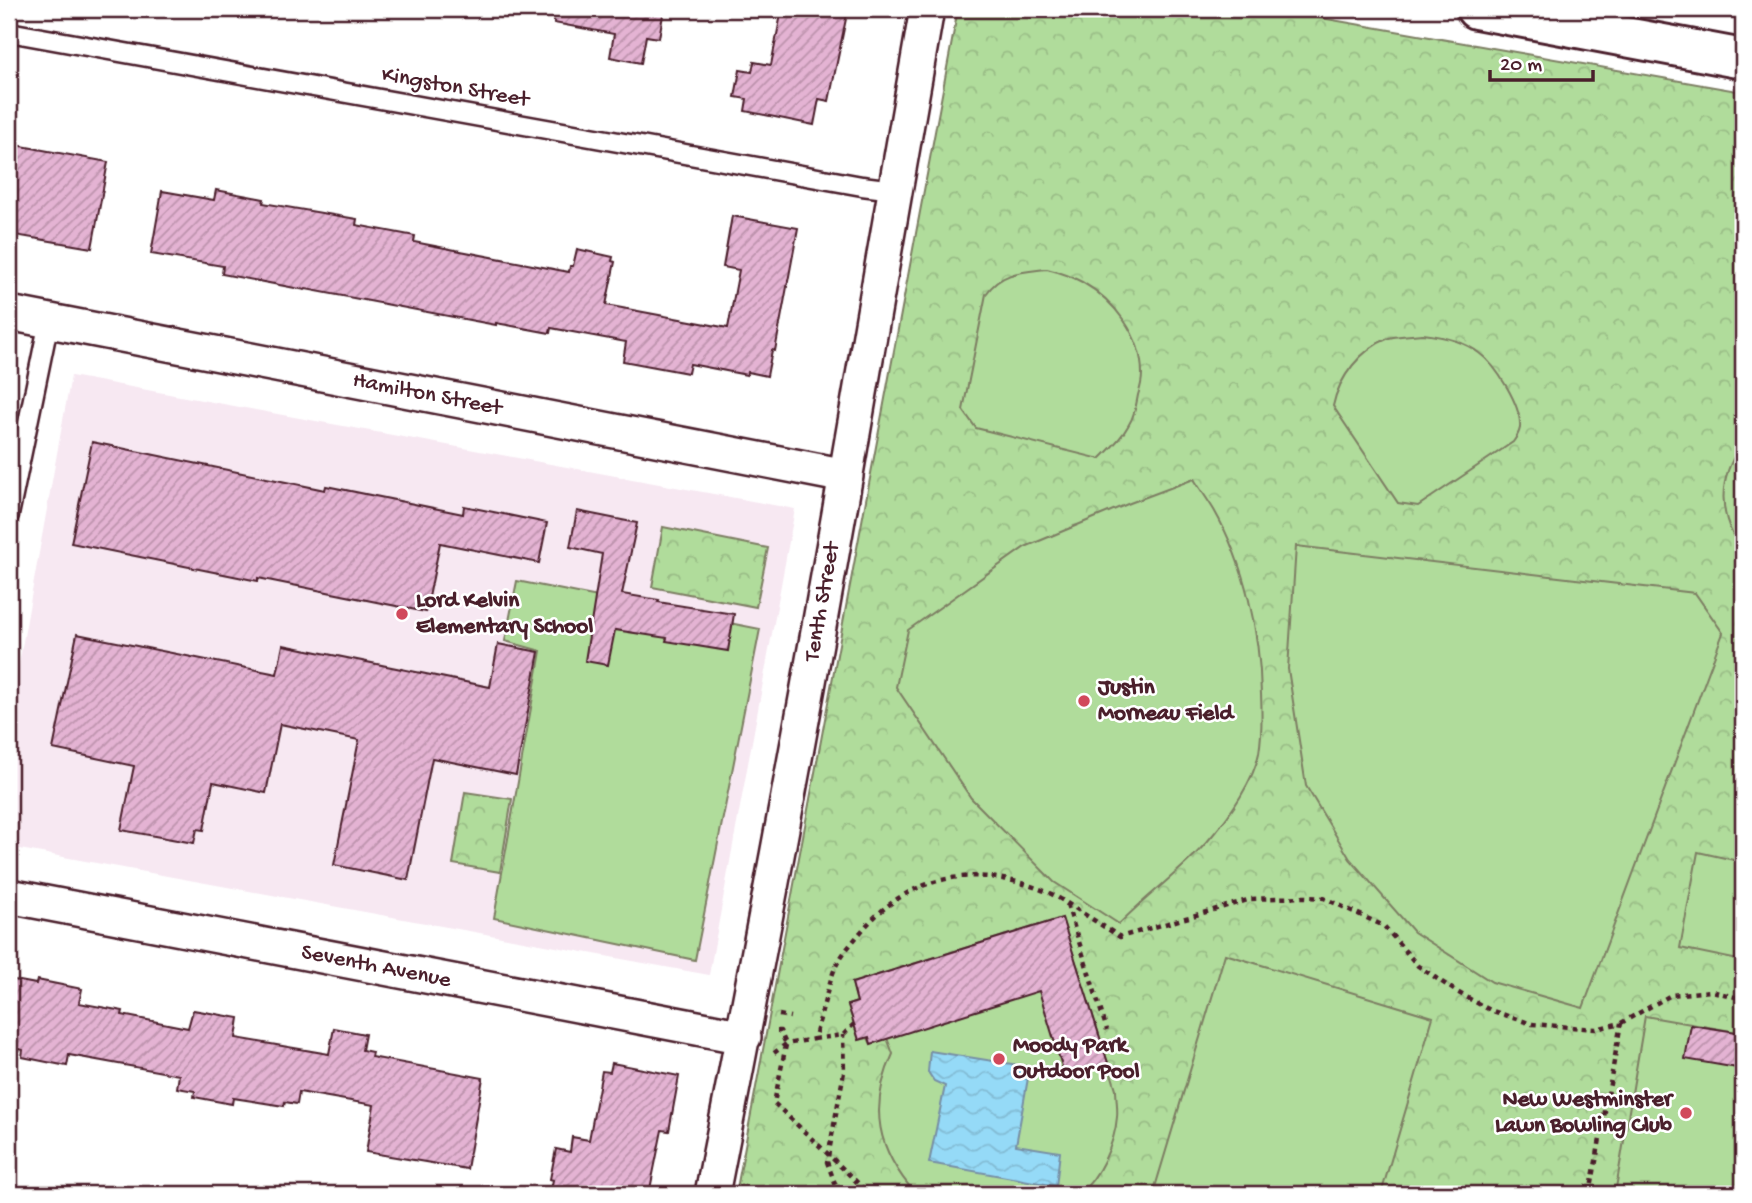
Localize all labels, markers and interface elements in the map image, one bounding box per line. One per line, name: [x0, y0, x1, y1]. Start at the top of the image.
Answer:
scale bar: [1490, 38, 1593, 82]
text: 20 m: [1500, 54, 1542, 79]
street label: Kingston Street: [379, 62, 532, 115]
street label: Hamilton Street: [350, 367, 505, 423]
street label: Tenth Street: [799, 539, 847, 665]
place label: Lord Kelvin Elementary School: [416, 588, 593, 641]
marker: Lord Kelvin Elementary School: [394, 606, 410, 622]
place label: Justin Morneau Field: [1097, 675, 1236, 728]
marker: Justin Morneau Field: [1076, 693, 1092, 709]
street label: Seventh Avenue: [299, 939, 454, 995]
place label: Moody Park Outdoor Pool: [1013, 1033, 1140, 1086]
marker: Moody Park Outdoor Pool: [991, 1051, 1007, 1067]
place label: New Westminster Lawn Bowling Club: [1495, 1087, 1675, 1140]
marker: New Westminster Lawn Bowling Club: [1678, 1105, 1694, 1121]

